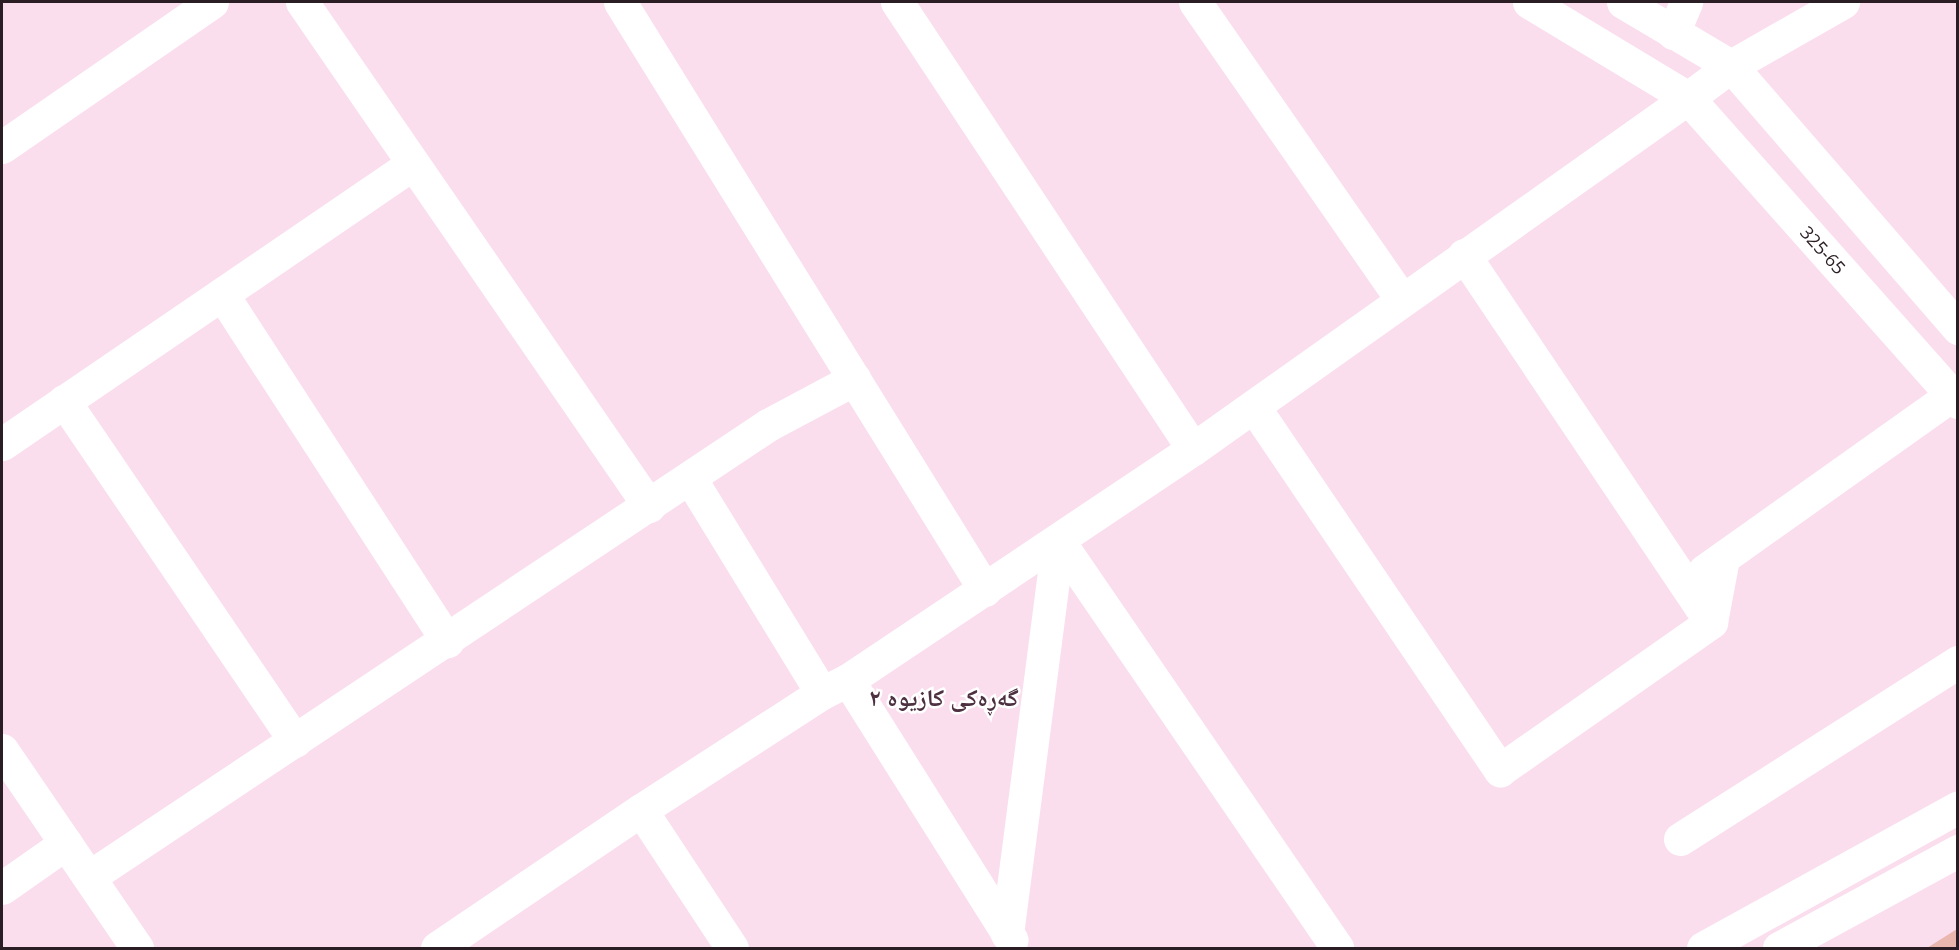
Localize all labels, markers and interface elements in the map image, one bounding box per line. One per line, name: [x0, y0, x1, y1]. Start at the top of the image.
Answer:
street label: 325-65: [1796, 222, 1850, 278]
district label: گەڕەکی کازیوە ٢: [869, 683, 1019, 711]

